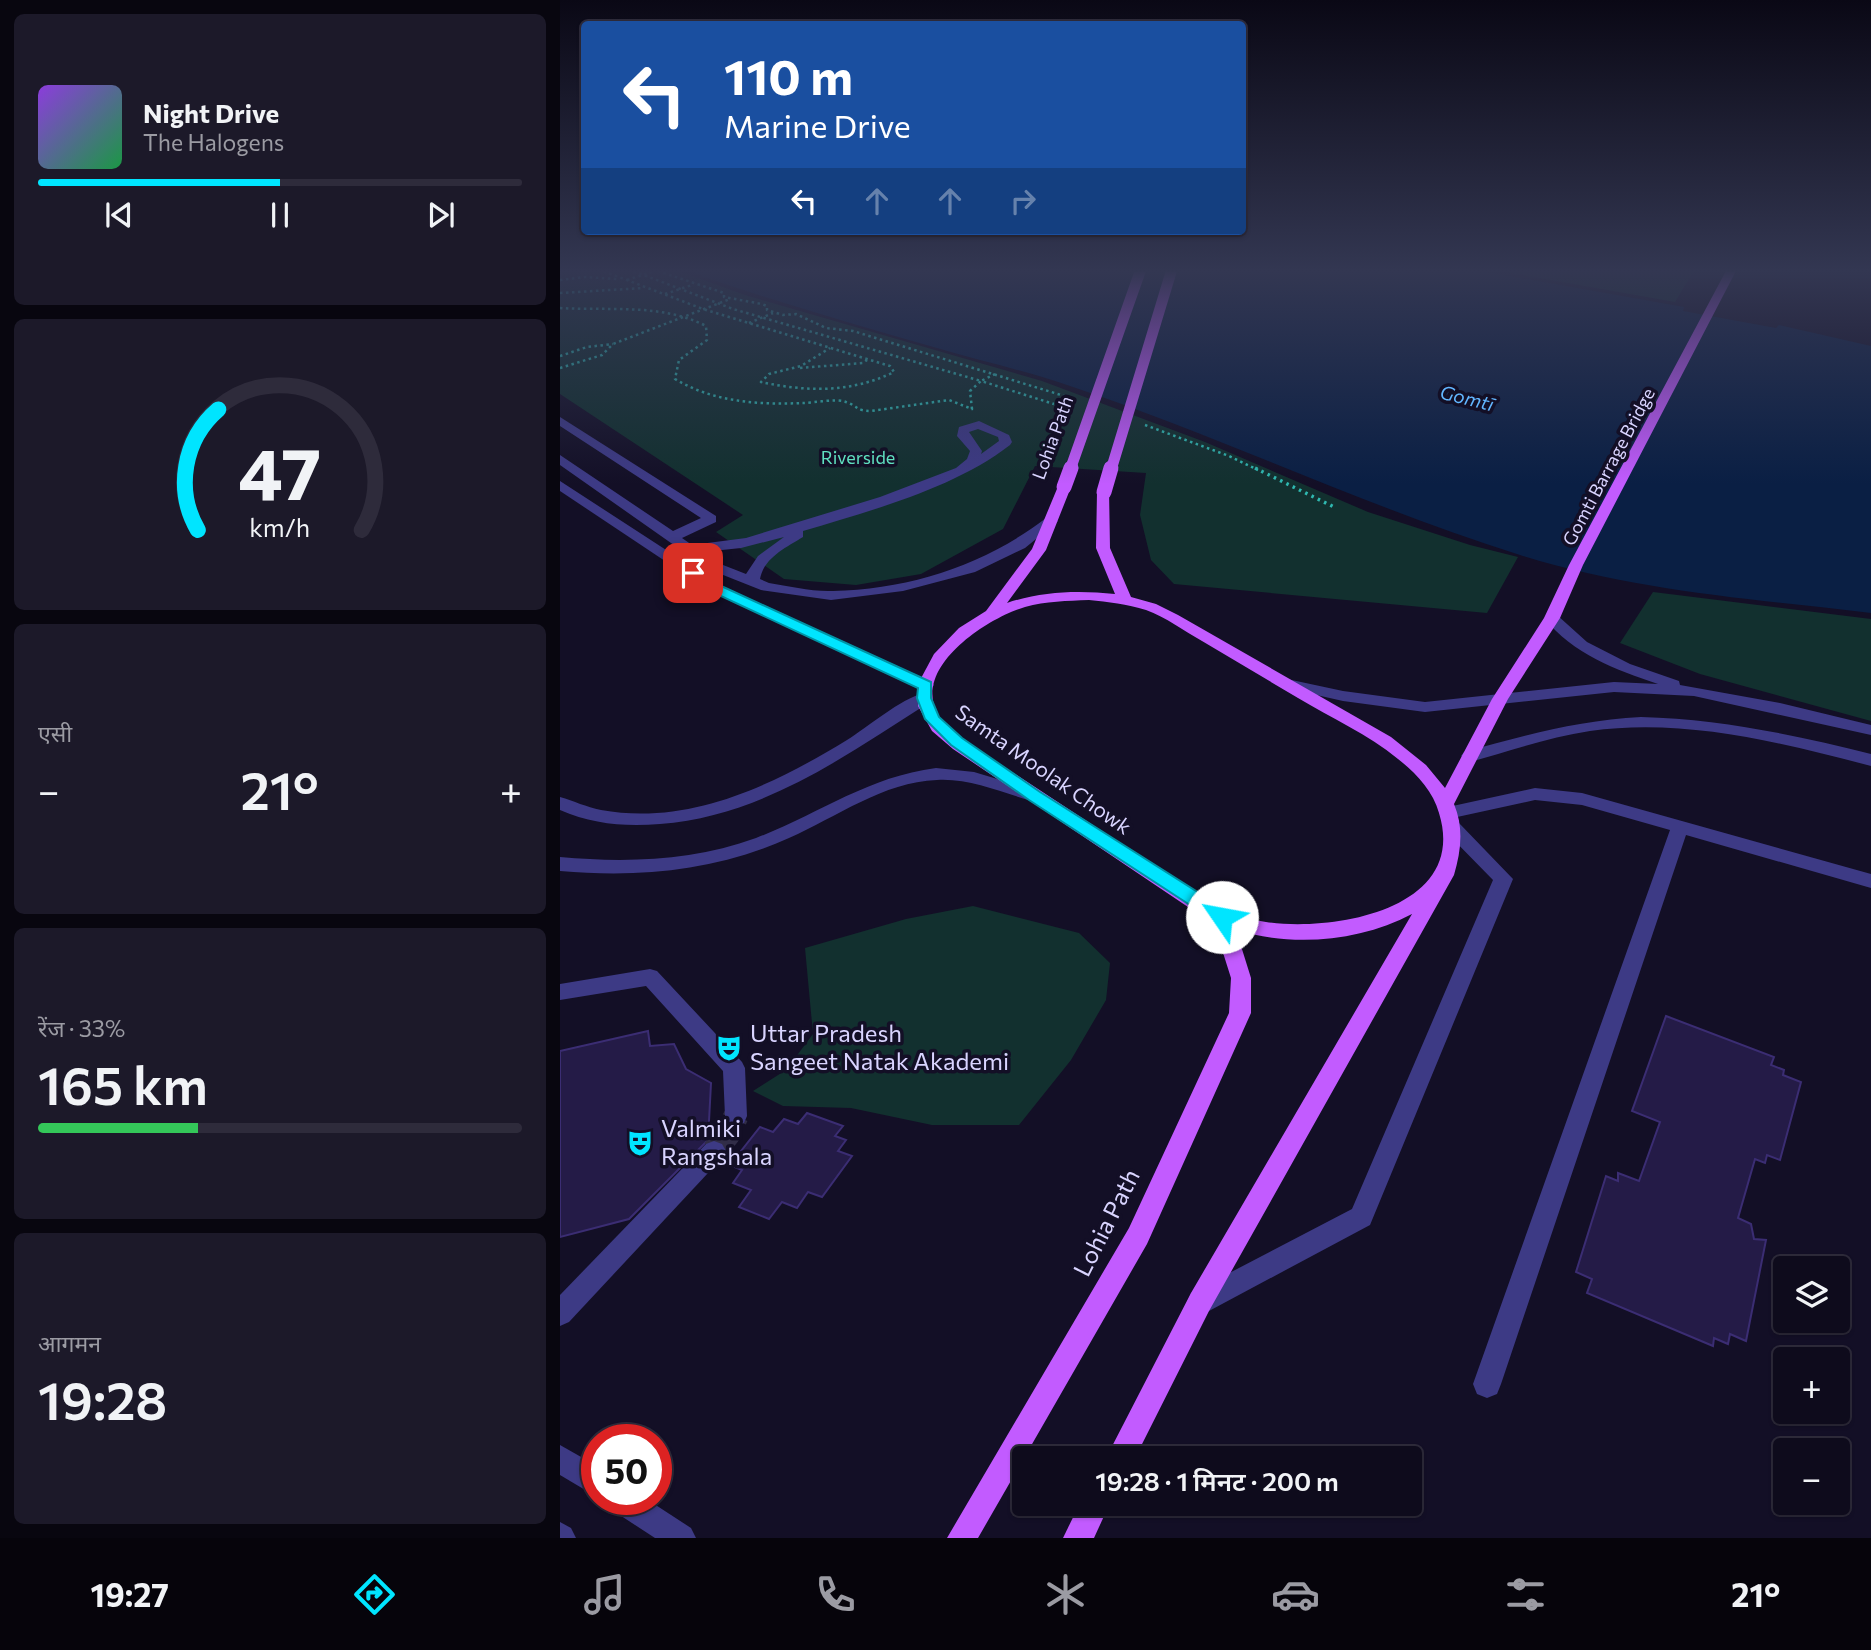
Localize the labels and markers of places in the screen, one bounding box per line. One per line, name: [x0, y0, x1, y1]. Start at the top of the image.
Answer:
pin: [663, 543, 723, 603]
place label: Uttar Pradesh Sangeet Natak Akademi: [750, 1018, 1009, 1075]
theatre icon: Uttar Pradesh Sangeet Natak Akademi: [714, 1033, 744, 1063]
place label: Valmiki Rangshala: [661, 1113, 772, 1170]
theatre icon: Valmiki Rangshala: [625, 1128, 655, 1158]

